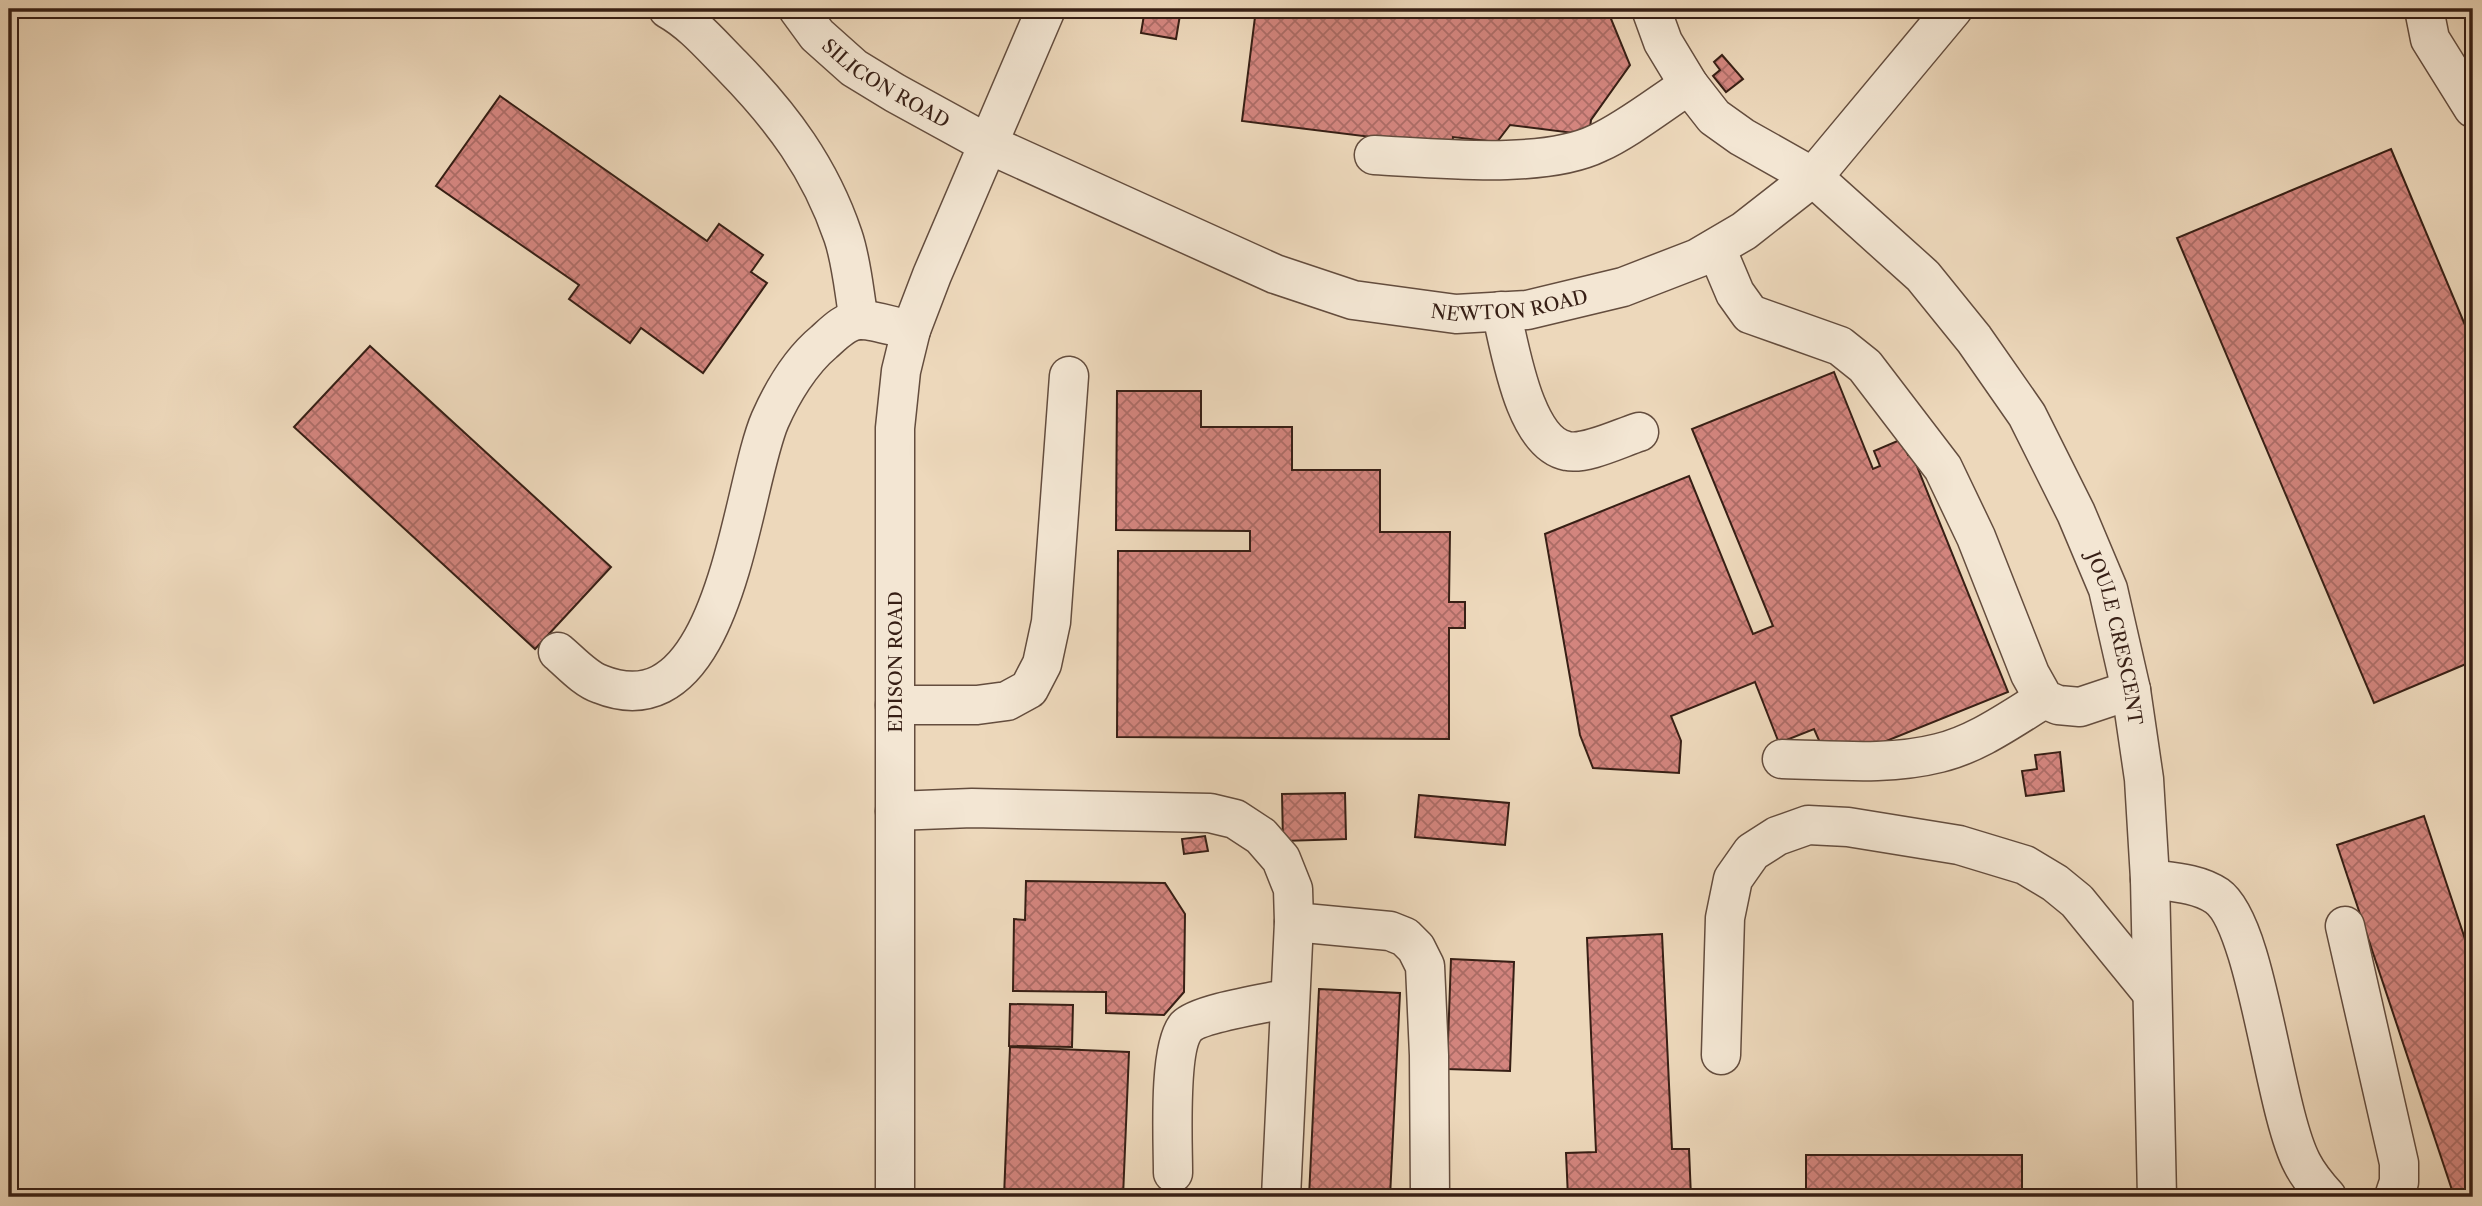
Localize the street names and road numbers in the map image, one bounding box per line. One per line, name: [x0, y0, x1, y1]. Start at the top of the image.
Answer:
street label: SILICON ROAD: [817, 34, 954, 133]
street label: NEWTON ROAD: [1429, 285, 1590, 326]
street label: JOULE CRESCENT: [2080, 545, 2147, 727]
street label: EDISON ROAD: [884, 591, 907, 733]

